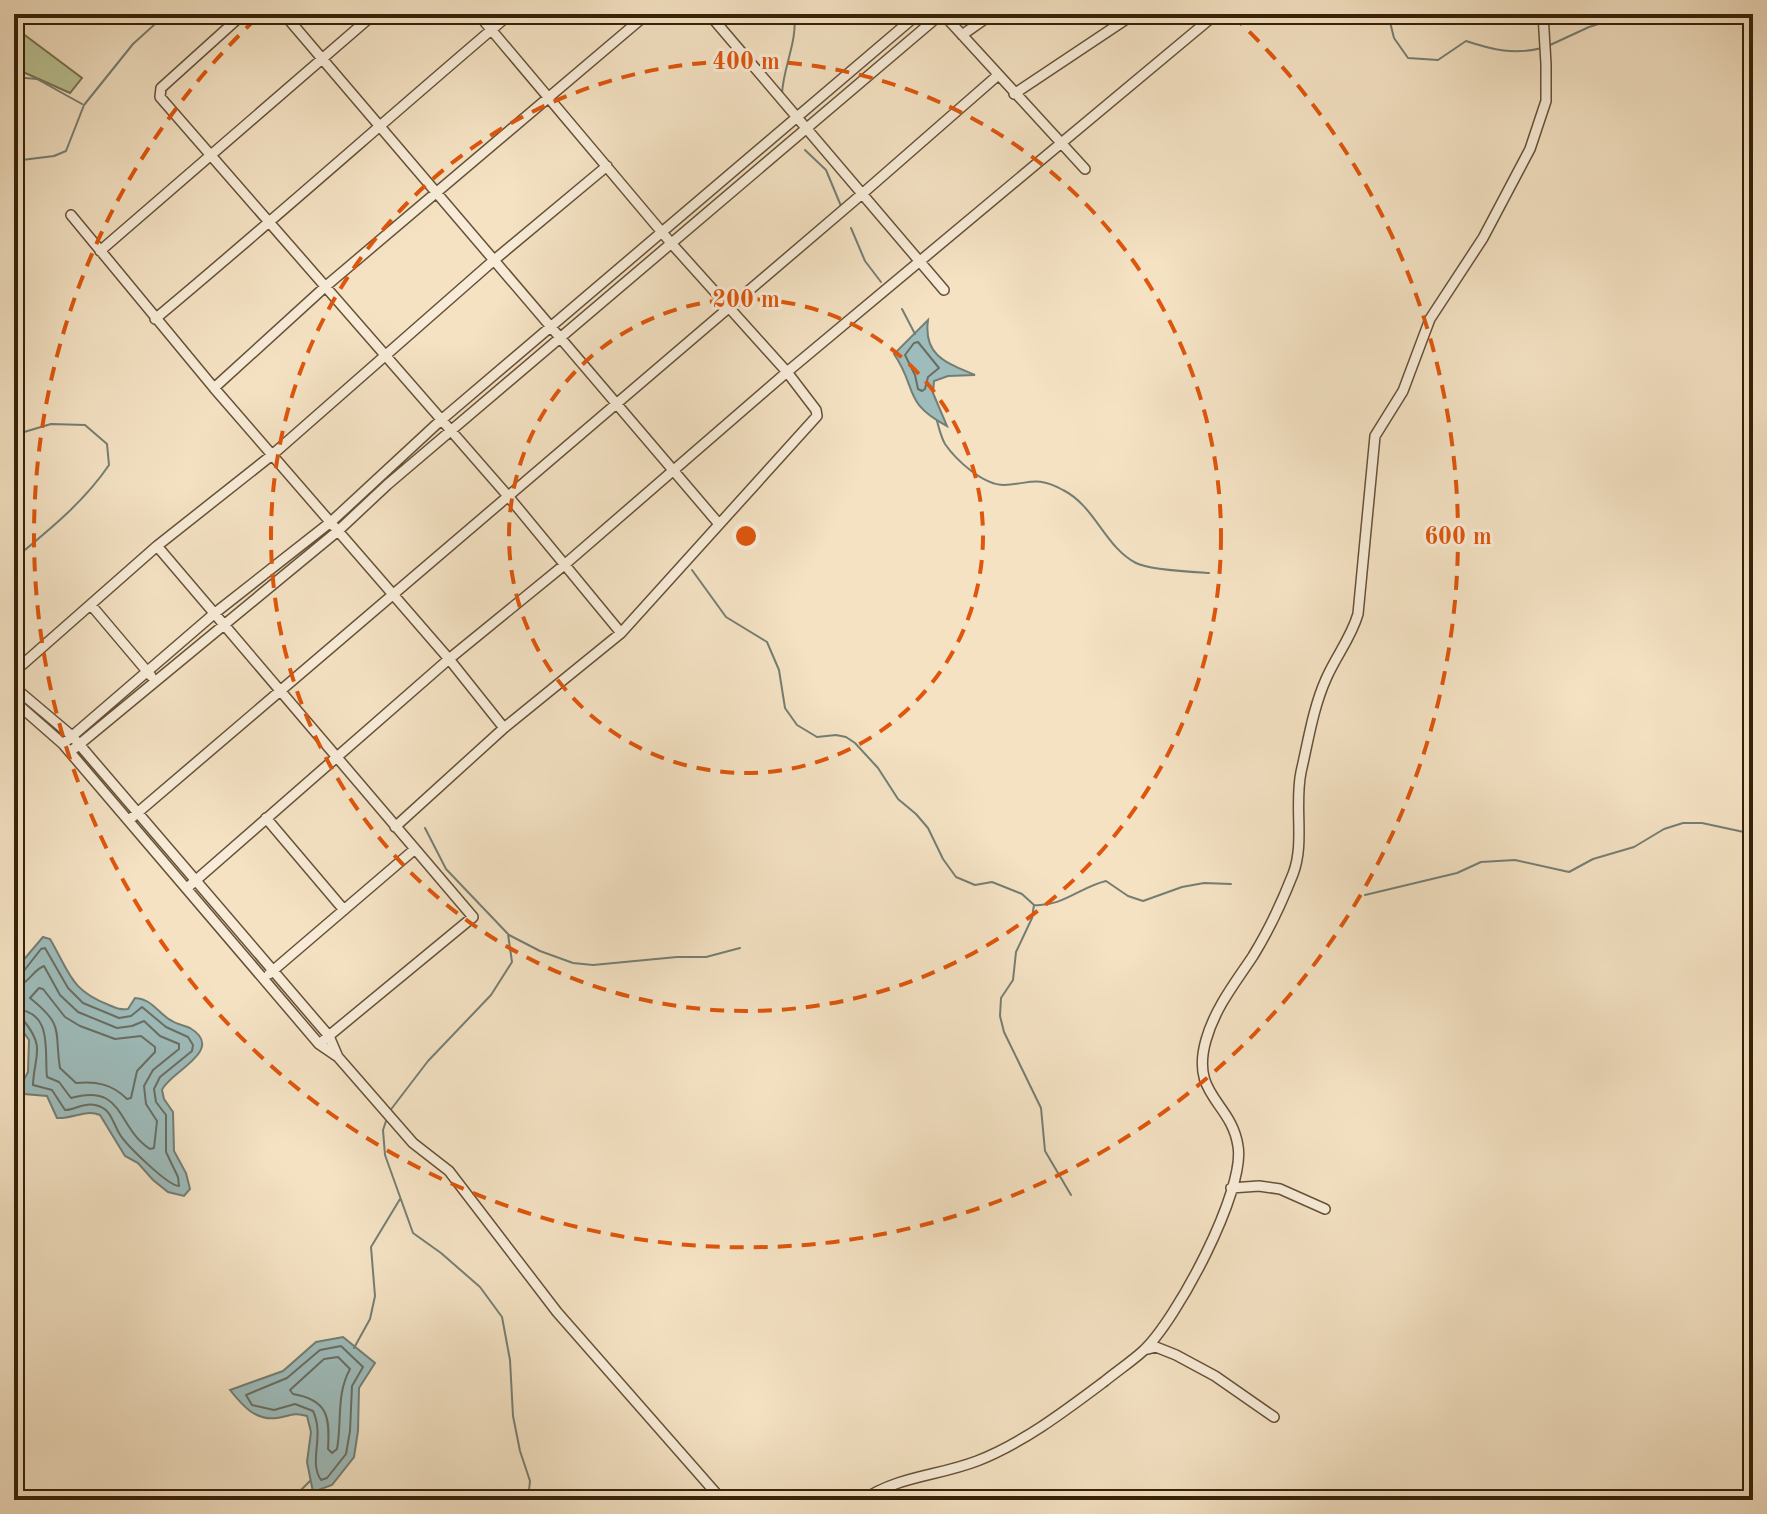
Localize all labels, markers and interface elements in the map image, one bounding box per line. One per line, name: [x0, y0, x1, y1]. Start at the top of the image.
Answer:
text: 400 m: [712, 51, 780, 75]
text: 200 m: [712, 289, 780, 313]
centre of rings: [732, 522, 760, 550]
text: 600 m: [1424, 526, 1492, 550]

